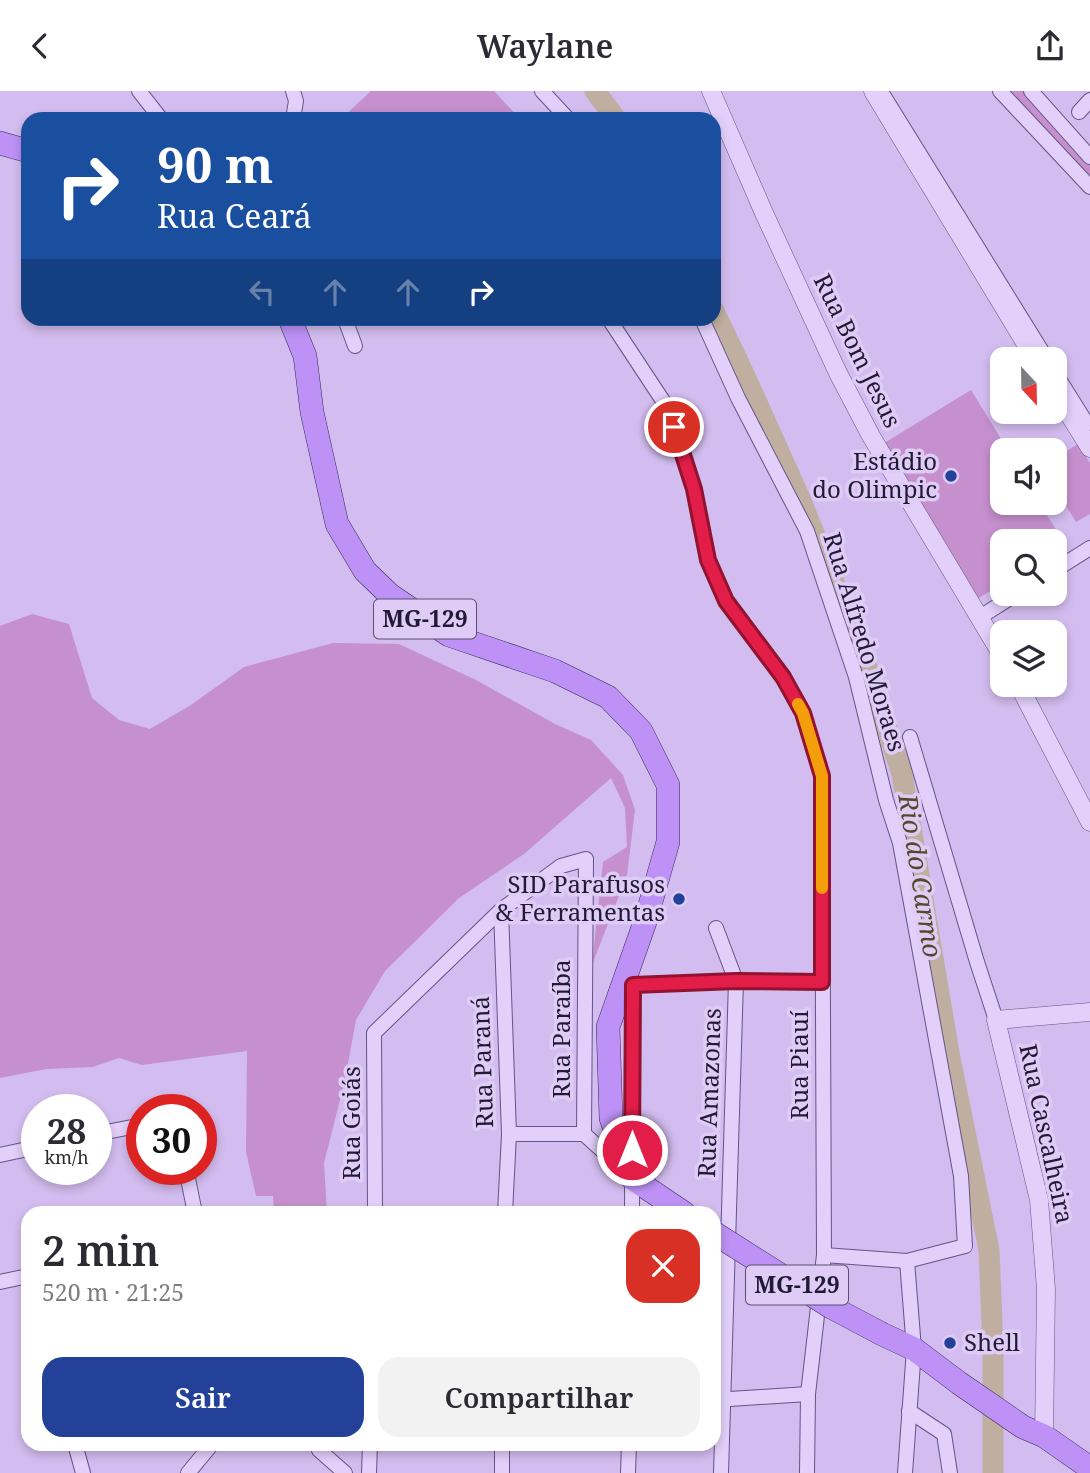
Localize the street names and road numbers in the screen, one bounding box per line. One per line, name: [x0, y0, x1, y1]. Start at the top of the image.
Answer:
street label: Rua Bom Jesus: [807, 268, 910, 433]
street label: Rua Alfredo Moraes: [816, 528, 914, 755]
road number: MG-129: [374, 599, 476, 639]
street label: Rua Paraíba: [544, 959, 577, 1099]
street label: Rua Paraná: [463, 995, 500, 1129]
street label: Rua Amazonas: [689, 1008, 728, 1178]
street label: Rua Piauí: [782, 1010, 815, 1120]
street label: Rua Cascalheira: [1012, 1041, 1083, 1226]
street label: Rua Goiás: [334, 1066, 367, 1180]
road number: MG-129: [746, 1266, 848, 1305]

